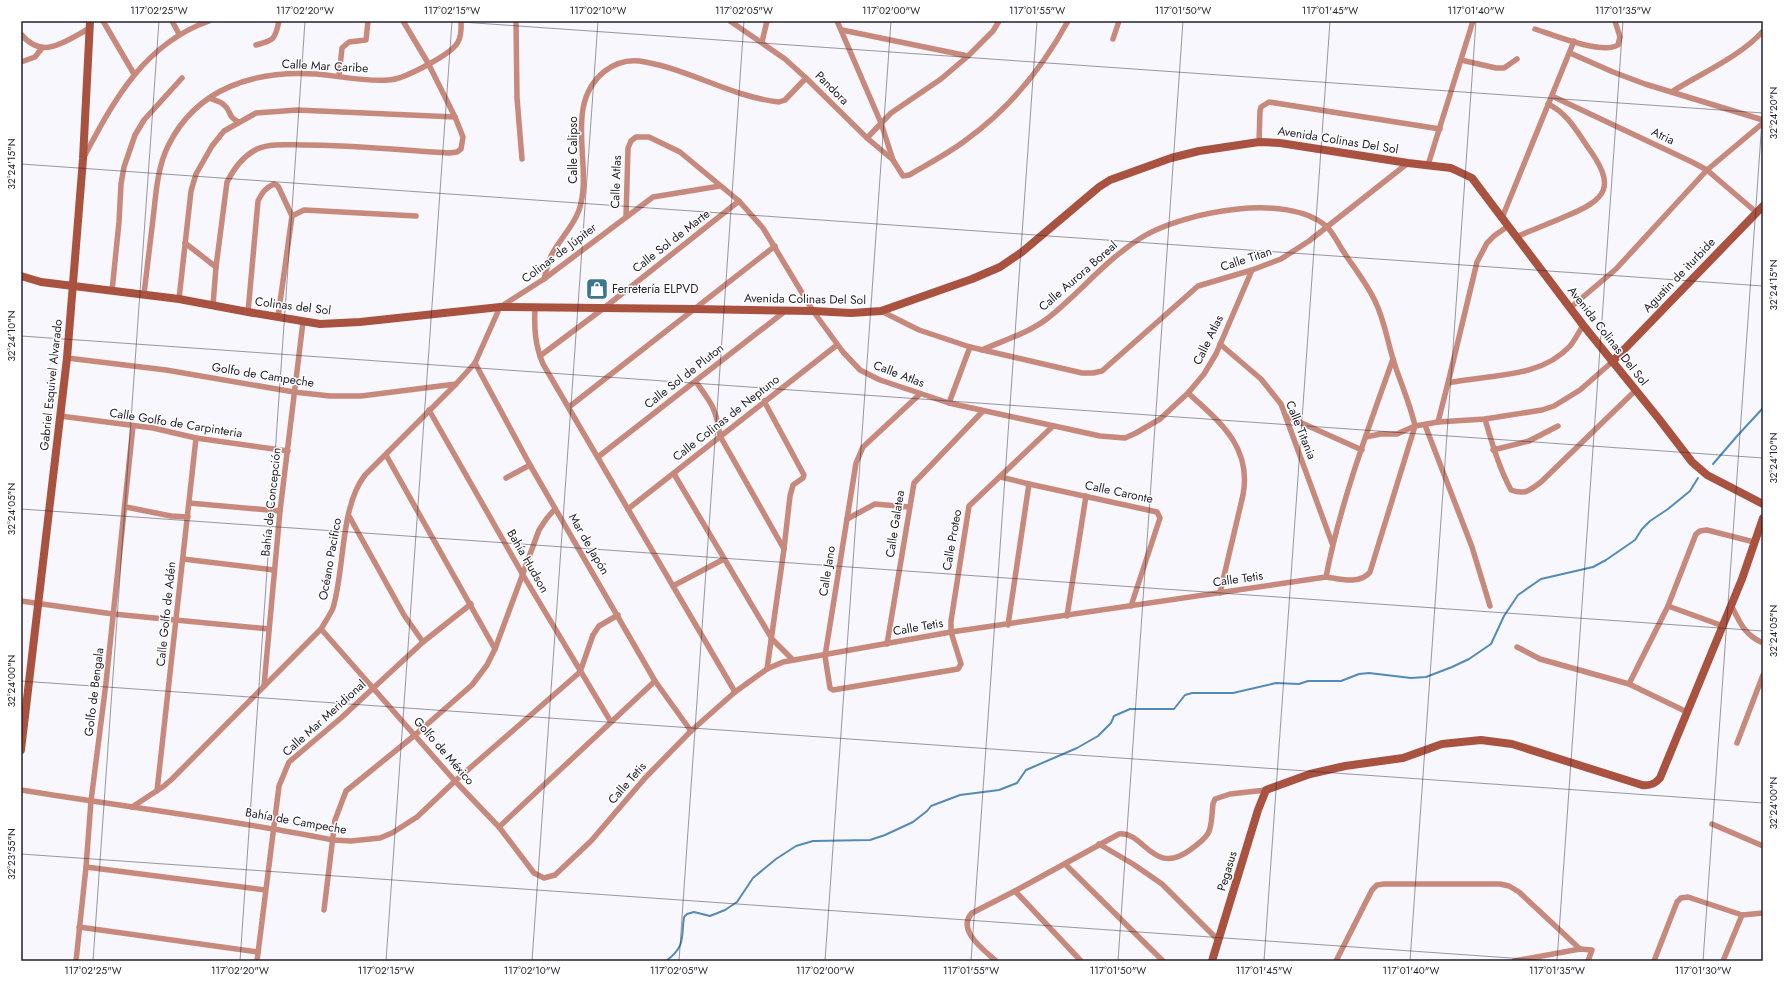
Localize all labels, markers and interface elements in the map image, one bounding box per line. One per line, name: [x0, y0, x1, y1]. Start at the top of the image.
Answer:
text: 117°02'25"W: [130, 3, 188, 18]
text: 117°02'20"W: [276, 3, 334, 18]
text: 117°02'15"W: [424, 3, 480, 18]
text: 117°02'10"W: [570, 3, 626, 18]
text: 117°02'05"W: [715, 3, 773, 18]
text: 117°02'00"W: [862, 3, 920, 18]
text: 117°01'55"W: [1009, 3, 1065, 18]
text: 117°01'50"W: [1155, 3, 1211, 18]
text: 117°01'45"W: [1302, 3, 1358, 18]
text: 117°01'40"W: [1448, 3, 1504, 18]
text: 117°01'35"W: [1595, 3, 1651, 18]
street label: Calle Mar Caribe: [281, 55, 369, 77]
street label: Pandora: [811, 67, 853, 109]
text: 32°24'20"N: [1766, 87, 1781, 139]
street label: Calle Calipso: [564, 116, 582, 184]
street label: Avenida Colinas Del Sol: [1276, 122, 1400, 158]
street label: Atria: [1648, 123, 1678, 149]
text: 32°24'15"N: [4, 139, 19, 189]
street label: Calle Atlas: [606, 155, 626, 209]
street label: Calle Sol de Marte: [628, 205, 714, 277]
street label: Colinas de Júpiter: [518, 218, 601, 287]
street label: Agustin de iturbide: [1639, 234, 1719, 316]
street label: Calle Aurora Boreal: [1035, 237, 1121, 315]
street label: Calle Titan: [1218, 242, 1274, 276]
text: 32°24'15"N: [1766, 260, 1781, 310]
shop icon: Ferretería ELPVD: [584, 276, 610, 302]
place label: Ferretería ELPVD: [612, 280, 698, 298]
street label: Avenida Colinas Del Sol: [1563, 282, 1653, 390]
street label: Avenida Colinas Del Sol: [744, 289, 866, 309]
street label: Colinas del Sol: [254, 292, 332, 320]
text: 32°24'10"N: [4, 310, 19, 362]
street label: Calle Atlas: [1188, 312, 1228, 368]
street label: Gabriel Esquivel Alvarado: [35, 318, 67, 452]
street label: Calle Sol de Pluton: [640, 339, 728, 413]
street label: Calle Atlas: [871, 356, 927, 392]
street label: Golfo de Campeche: [211, 358, 315, 392]
street label: Calle Colinas de Neptuno: [669, 370, 784, 466]
street label: Calle Titania: [1281, 398, 1321, 462]
street label: Calle Golfo de Carpinteria: [108, 404, 244, 442]
text: 32°24'10"N: [1766, 432, 1781, 484]
street label: Bahía de Concepción: [256, 447, 286, 557]
street label: Calle Caronte: [1083, 476, 1155, 508]
text: 32°24'05"N: [4, 483, 19, 535]
street label: Calle Galatea: [881, 489, 909, 559]
street label: Calle Proteo: [938, 508, 966, 572]
street label: Mar de Japón: [564, 510, 614, 578]
street label: Océano Pacifico: [314, 516, 346, 602]
street label: Bahía Hudson: [503, 526, 553, 596]
street label: Calle Jano: [814, 544, 840, 597]
street label: Calle Golfo de Adén: [152, 561, 180, 667]
street label: Calle Tetis: [1212, 567, 1265, 591]
text: 32°24'05"N: [1766, 605, 1781, 657]
street label: Calle Tetis: [891, 614, 945, 640]
street label: Golfo de Bengala: [80, 646, 108, 737]
text: 32°24'00"N: [4, 655, 19, 707]
street label: Calle Mar Meridional: [278, 676, 370, 760]
street label: Golfo de México: [409, 713, 479, 789]
street label: Calle Tetis: [604, 758, 651, 808]
text: 32°24'00"N: [1766, 777, 1781, 829]
street label: Bahía de Campeche: [244, 803, 348, 839]
text: 32°23'55"N: [4, 828, 19, 880]
street label: Pegasus: [1212, 849, 1242, 893]
text: 117°02'25"W: [64, 963, 122, 978]
text: 117°02'20"W: [211, 963, 269, 978]
text: 117°02'15"W: [358, 963, 414, 978]
text: 117°02'10"W: [504, 963, 560, 978]
text: 117°02'05"W: [650, 963, 708, 978]
text: 117°02'00"W: [796, 963, 854, 978]
text: 117°01'55"W: [943, 963, 999, 978]
text: 117°01'50"W: [1090, 963, 1146, 978]
text: 117°01'45"W: [1236, 963, 1292, 978]
text: 117°01'40"W: [1383, 963, 1439, 978]
text: 117°01'35"W: [1529, 963, 1585, 978]
text: 117°01'30"W: [1675, 963, 1731, 978]

